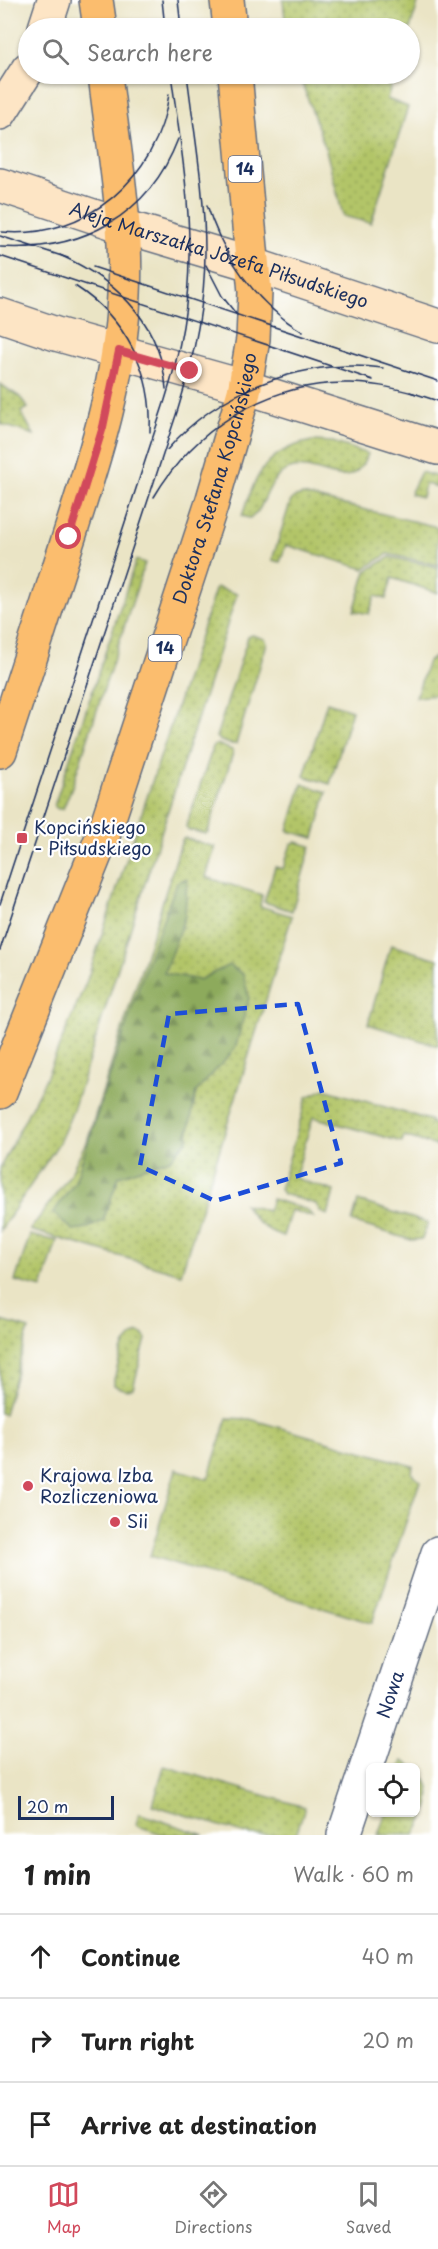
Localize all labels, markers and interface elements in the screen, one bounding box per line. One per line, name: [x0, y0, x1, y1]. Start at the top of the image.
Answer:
search box: [18, 18, 420, 84]
icon: search: [39, 35, 72, 68]
text: Search here: [87, 35, 213, 68]
road number: 14: [228, 156, 262, 182]
street label: Aleja Marszałka Józefa Piłsudskiego: [66, 194, 372, 314]
street label: Doktora Stefana Kopcińskiego: [165, 351, 262, 607]
route end: [176, 357, 202, 383]
route start: [55, 523, 81, 549]
road number: 14: [148, 635, 182, 661]
place label: Kopcińskiego - Piłsudskiego: [34, 813, 152, 861]
marker: Kopcińskiego - Piłsudskiego: [15, 831, 29, 845]
place label: Krajowa Izba Rozliczeniowa: [40, 1461, 159, 1509]
marker: Krajowa Izba Rozliczeniowa: [21, 1479, 35, 1493]
place label: Sii: [127, 1507, 148, 1534]
marker: Sii: [108, 1515, 122, 1529]
street label: Nowa: [369, 1666, 410, 1722]
map controls: [366, 1763, 420, 1817]
button: locate: [366, 1763, 420, 1817]
scale bar: [18, 1793, 114, 1820]
text: 20 m: [27, 1794, 68, 1818]
text: 1 min: [24, 1855, 91, 1894]
text: Walk · 60 m: [293, 1859, 414, 1889]
icon: ahead: [24, 1940, 57, 1973]
text: Continue: [81, 1940, 180, 1973]
text: 40 m: [362, 1941, 414, 1971]
icon: right: [24, 2024, 57, 2057]
text: Turn right: [81, 2024, 194, 2057]
text: 20 m: [362, 2025, 414, 2055]
icon: arrive: [24, 2108, 57, 2141]
text: Arrive at destination: [81, 2108, 317, 2141]
tab: Map: [47, 2178, 81, 2238]
tab: Directions: [174, 2178, 252, 2238]
tab: Saved: [346, 2178, 391, 2238]

